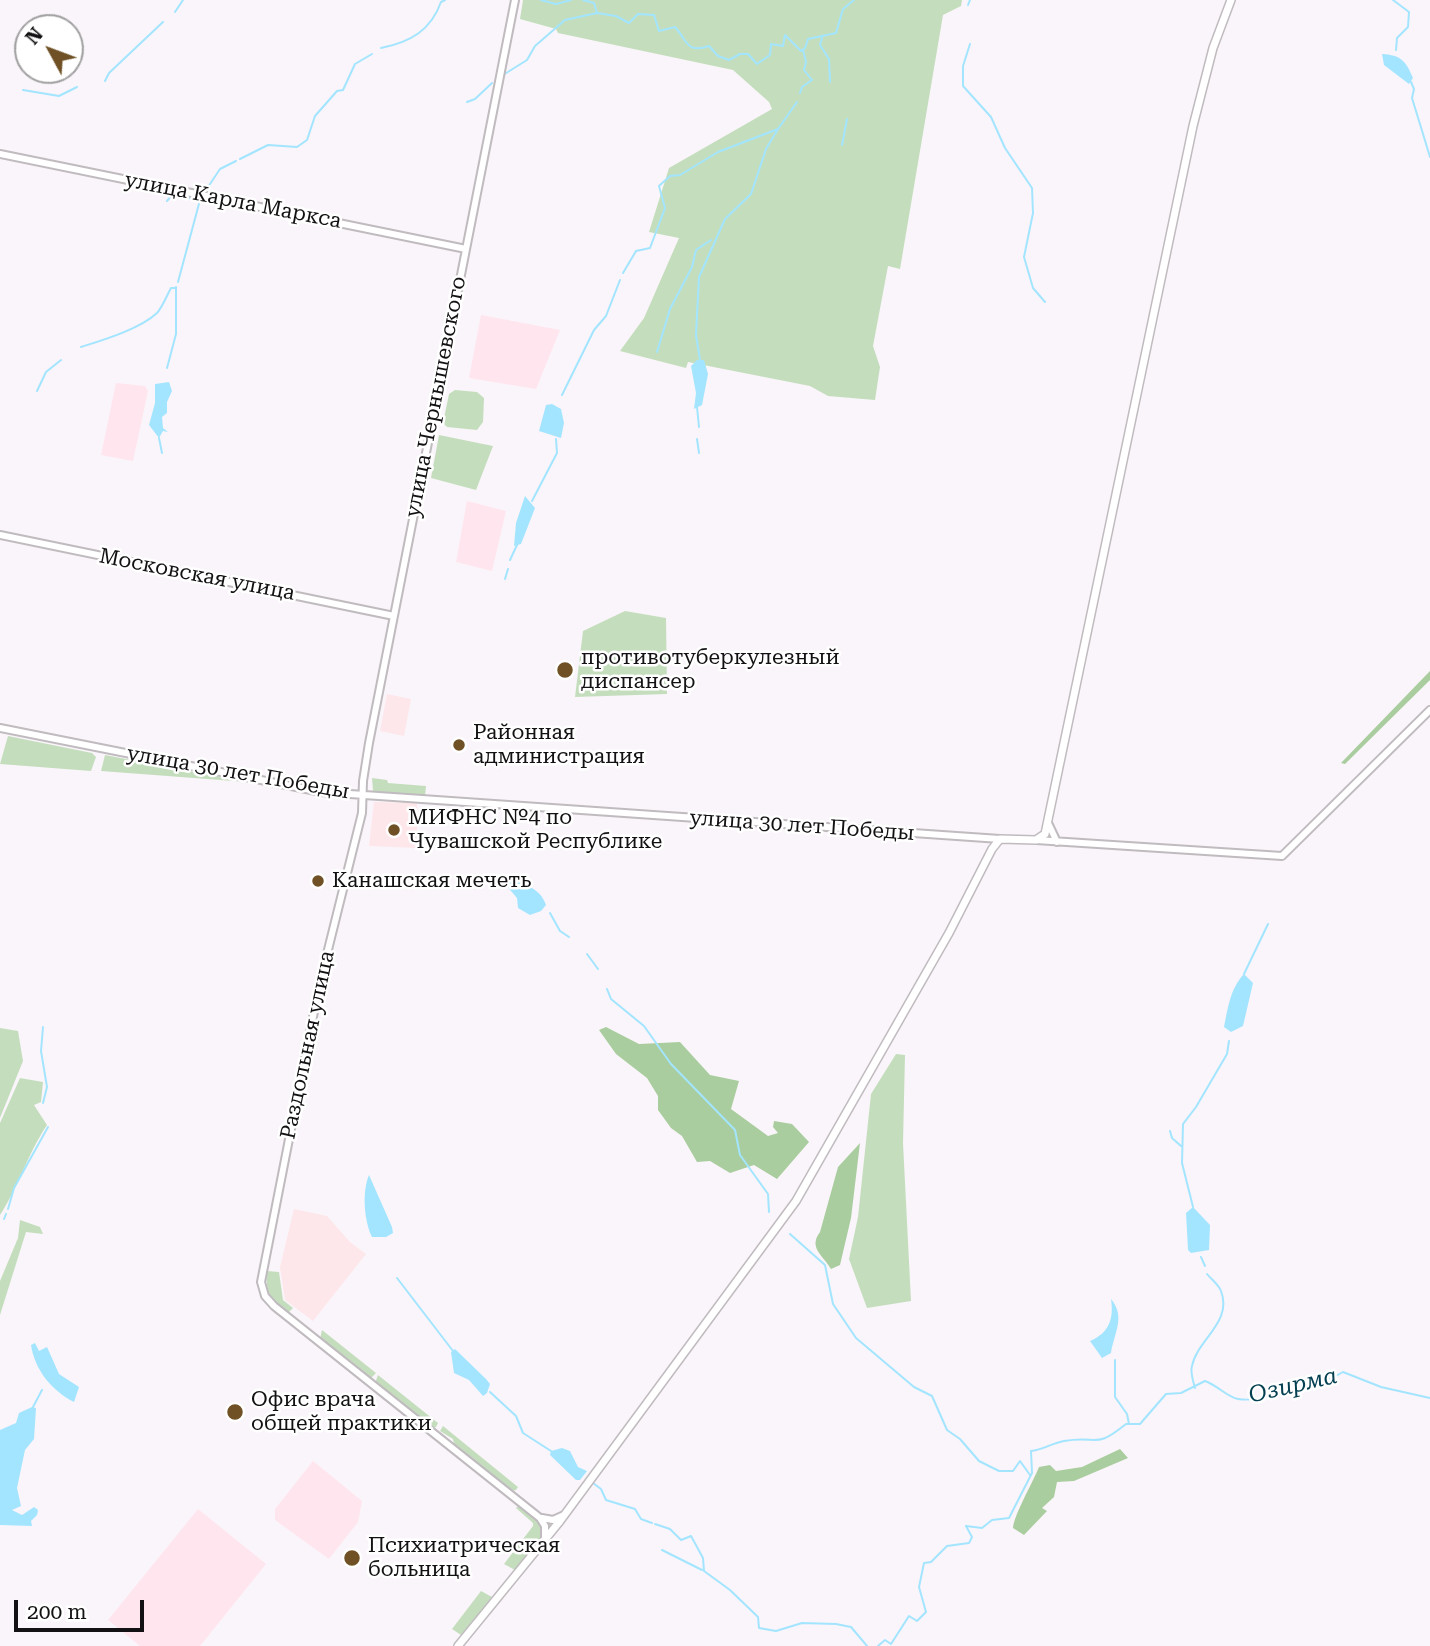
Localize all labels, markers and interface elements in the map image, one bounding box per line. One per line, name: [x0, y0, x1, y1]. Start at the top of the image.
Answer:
north arrow: [14, 14, 84, 84]
text: N: [21, 23, 48, 49]
street label: улица Карла Маркса: [123, 168, 343, 234]
street label: улица Чернышевского: [400, 274, 472, 520]
street label: Московская улица: [97, 544, 297, 606]
place label: противотуберкулезный диспансер: [581, 645, 840, 695]
marker: противотуберкулезный диспансер: [555, 660, 575, 680]
place label: Районная администрация: [473, 720, 645, 770]
marker: Районная администрация: [451, 737, 467, 753]
street label: улица 30 лет Победы: [125, 741, 351, 805]
place label: МИФНС №4 по Чувашской Республике: [408, 805, 662, 855]
street label: улица 30 лет Победы: [689, 806, 915, 846]
marker: МИФНС №4 по Чувашской Республике: [386, 822, 402, 838]
place label: Канашская мечеть: [332, 868, 531, 894]
marker: Канашская мечеть: [310, 873, 326, 889]
street label: Раздольная улица: [276, 948, 340, 1142]
water label: Озирма: [1246, 1362, 1340, 1410]
place label: Офис врача общей практики: [251, 1387, 431, 1437]
marker: Офис врача общей практики: [225, 1402, 245, 1422]
place label: Психиатрическая больница: [368, 1533, 560, 1583]
marker: Психиатрическая больница: [342, 1548, 362, 1568]
scale bar: [18, 1586, 147, 1630]
text: 200 m: [27, 1600, 87, 1624]

